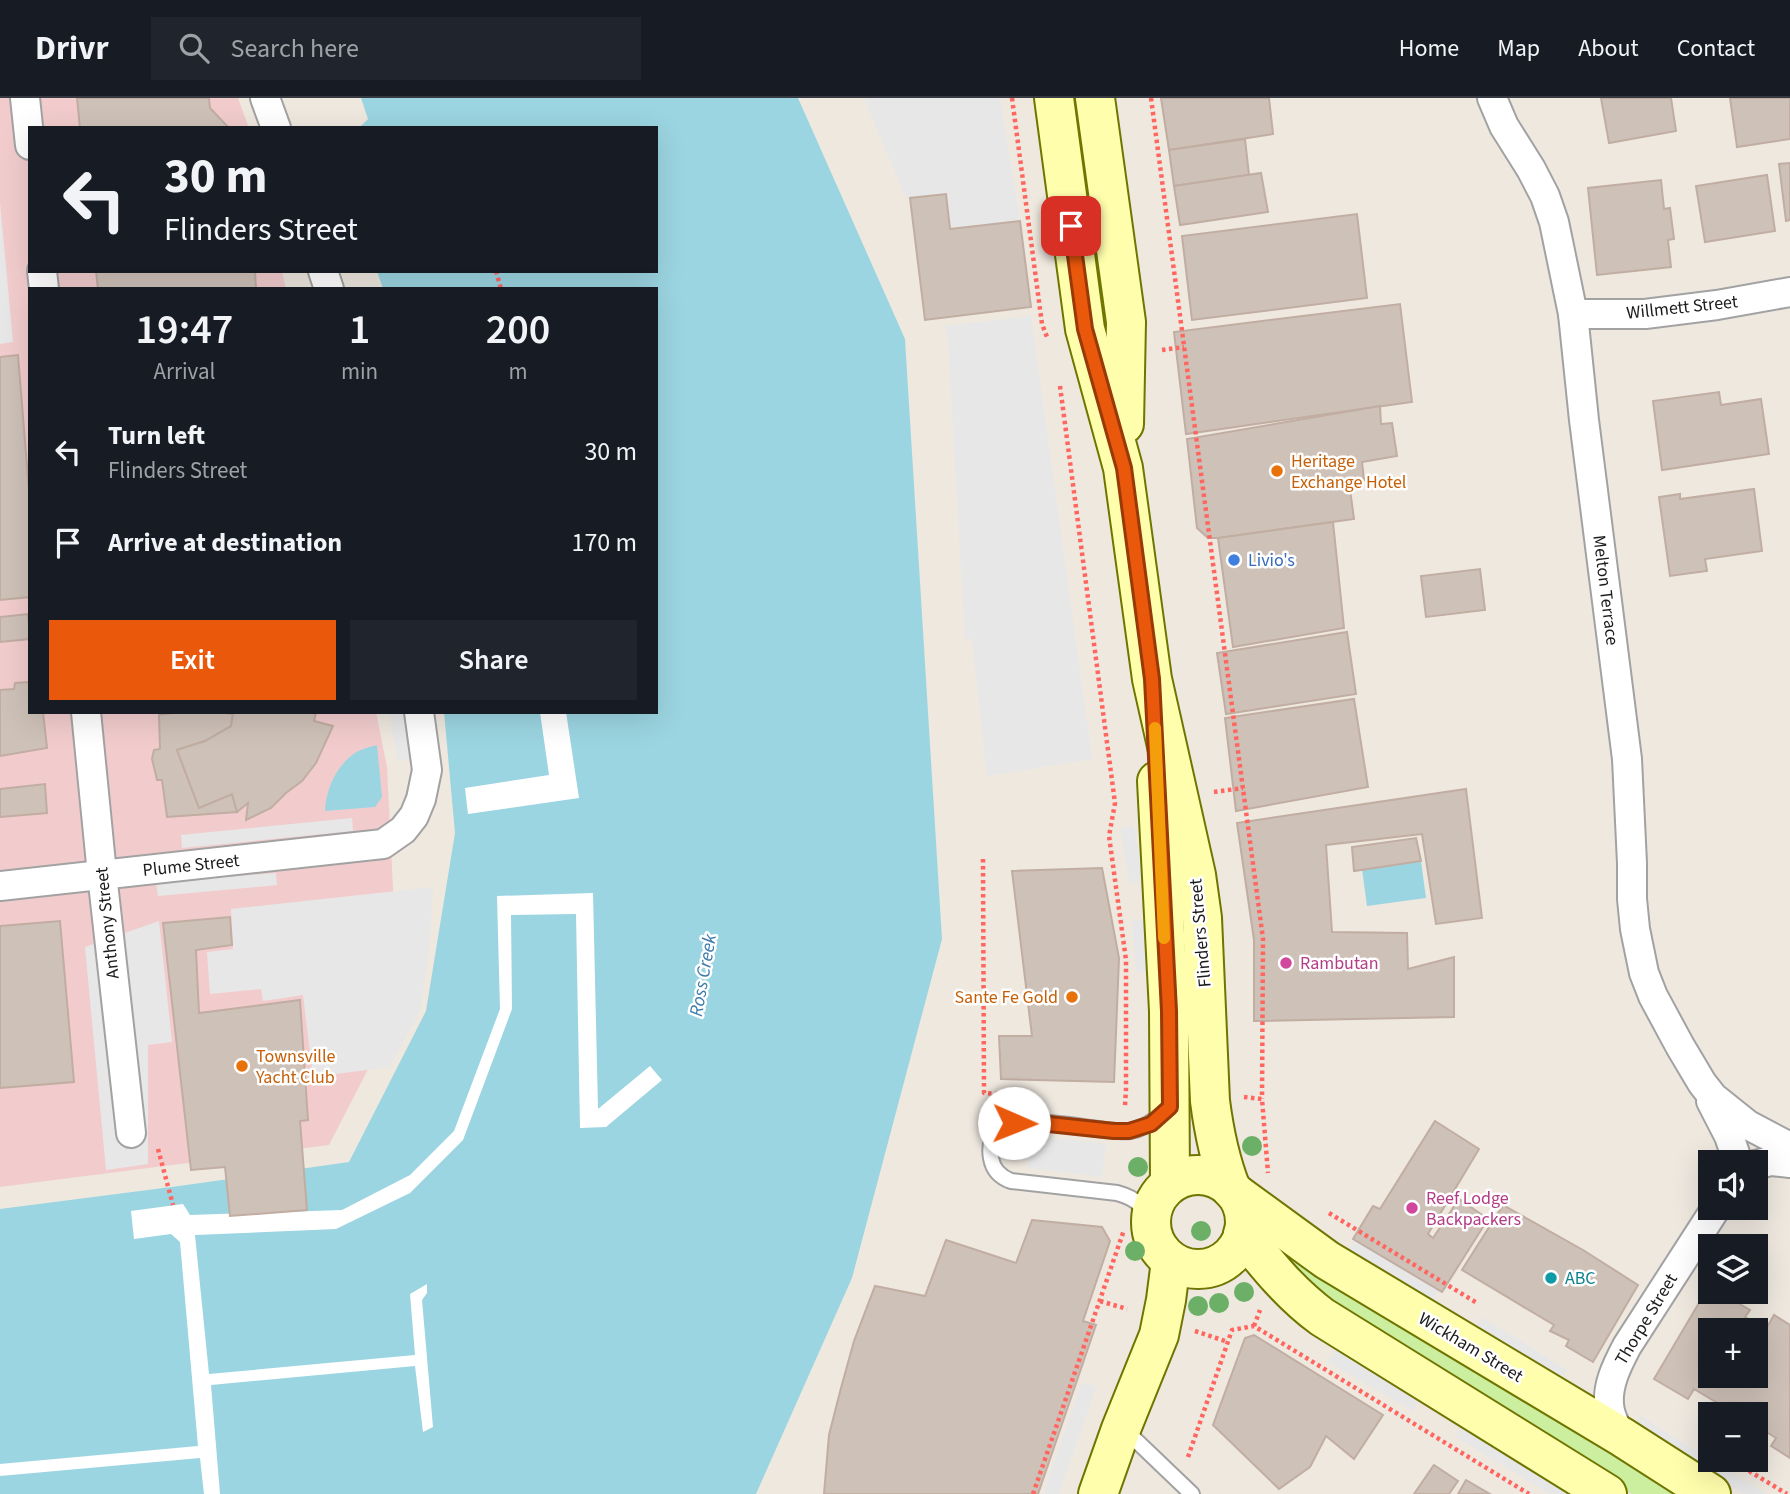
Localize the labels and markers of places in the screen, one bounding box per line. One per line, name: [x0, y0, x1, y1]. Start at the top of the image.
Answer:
pin: [1041, 196, 1101, 256]
place label: Heritage Exchange Hotel: [1291, 449, 1406, 495]
marker: Heritage Exchange Hotel: [1269, 463, 1285, 479]
place label: Livio's: [1248, 548, 1295, 573]
marker: Livio's: [1226, 552, 1242, 568]
place label: Rambutan: [1300, 951, 1379, 976]
marker: Rambutan: [1278, 955, 1294, 971]
place label: Sante Fe Gold: [954, 985, 1058, 1010]
marker: Sante Fe Gold: [1064, 989, 1080, 1005]
place label: Townsville Yacht Club: [255, 1044, 335, 1090]
marker: Townsville Yacht Club: [234, 1058, 250, 1074]
place label: Reef Lodge Backpackers: [1426, 1186, 1521, 1232]
marker: Reef Lodge Backpackers: [1404, 1200, 1420, 1216]
place label: ABC: [1565, 1266, 1596, 1291]
marker: ABC: [1543, 1270, 1559, 1286]

